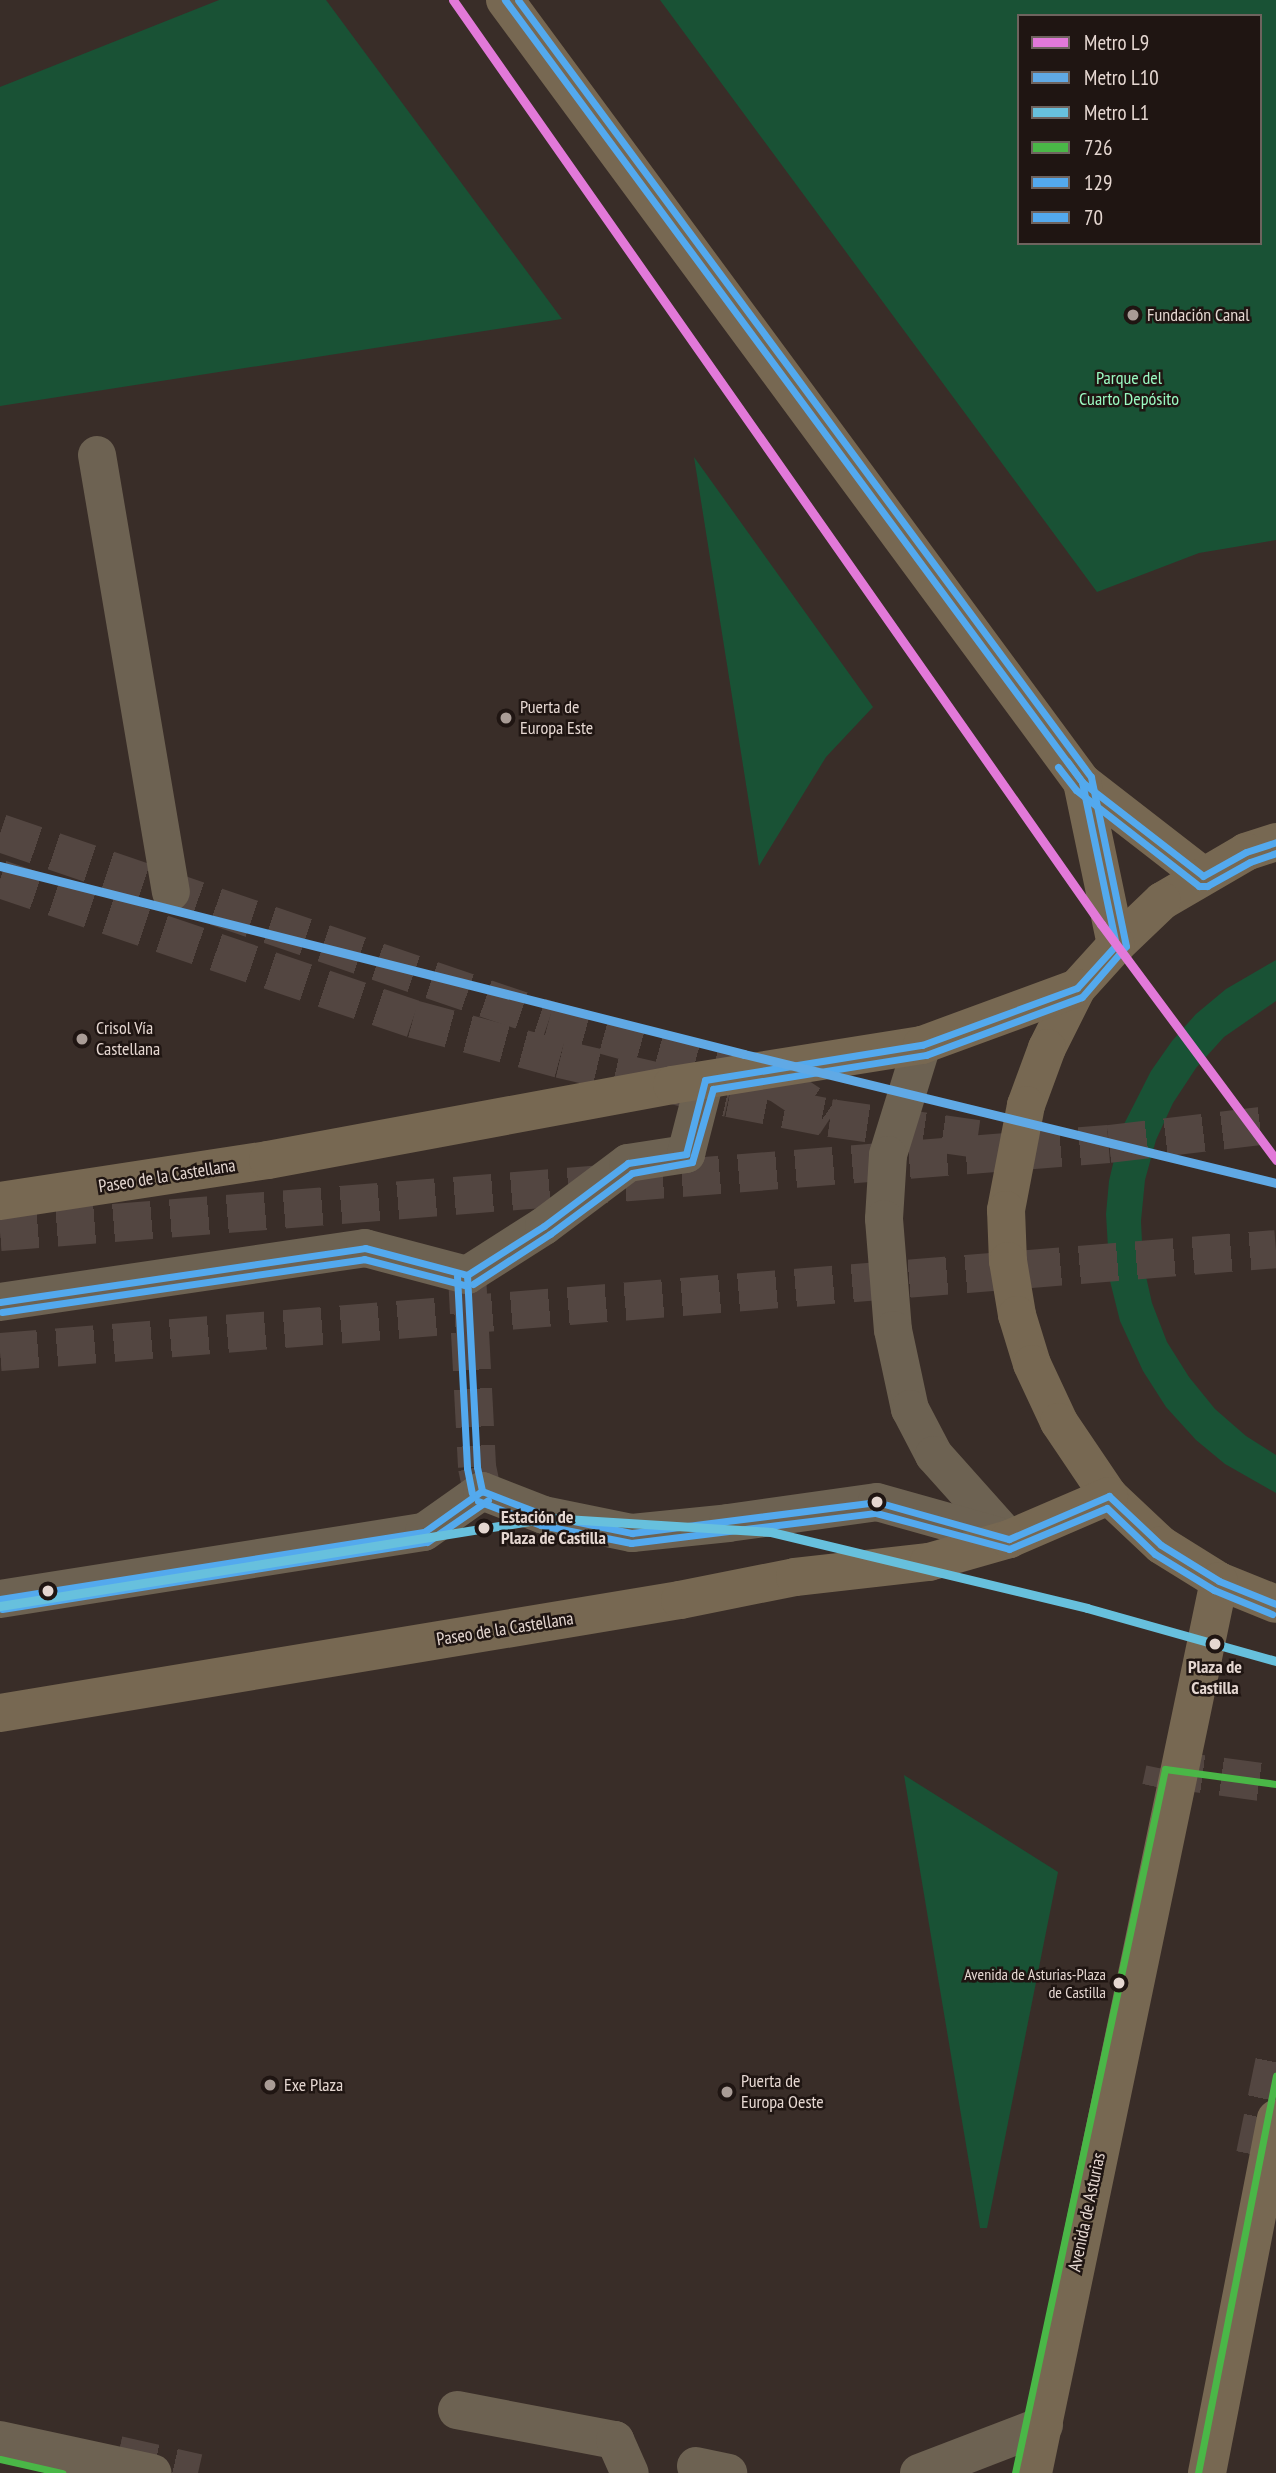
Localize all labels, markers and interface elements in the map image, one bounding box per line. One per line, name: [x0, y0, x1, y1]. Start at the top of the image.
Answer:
legend: [1017, 14, 1262, 245]
text: Metro L9: [1084, 29, 1149, 56]
text: Metro L10: [1084, 64, 1159, 91]
text: Metro L1: [1084, 99, 1149, 126]
text: 726: [1084, 134, 1112, 161]
text: 129: [1084, 169, 1112, 196]
text: 70: [1084, 204, 1103, 231]
place label: Fundación Canal: [1147, 304, 1249, 326]
marker: Fundación Canal: [1125, 307, 1141, 323]
park label: Parque del Cuarto Depósito: [1079, 368, 1179, 410]
place label: Puerta de Europa Este: [520, 697, 593, 740]
marker: Puerta de Europa Este: [498, 710, 514, 726]
place label: Crisol Vía Castellana: [96, 1018, 160, 1060]
marker: Crisol Vía Castellana: [74, 1031, 90, 1047]
street label: Paseo de la Castellana: [97, 1155, 237, 1197]
unlabelled marker: [870, 1495, 884, 1509]
place label: Estación de Plaza de Castilla: [501, 1507, 606, 1550]
marker: Estación de Plaza de Castilla: [473, 1517, 495, 1539]
unlabelled marker: [41, 1584, 55, 1598]
street label: Paseo de la Castellana: [435, 1608, 575, 1650]
marker: Plaza de Castilla: [1204, 1633, 1226, 1655]
place label: Plaza de Castilla: [1188, 1657, 1242, 1700]
place label: Avenida de Asturias-Plaza de Castilla: [964, 1964, 1106, 2002]
marker: Avenida de Asturias-Plaza de Castilla: [1112, 1976, 1126, 1990]
place label: Puerta de Europa Oeste: [741, 2071, 824, 2114]
place label: Exe Plaza: [284, 2074, 343, 2096]
marker: Exe Plaza: [262, 2077, 278, 2093]
marker: Puerta de Europa Oeste: [719, 2084, 735, 2100]
street label: Avenida de Asturias: [1064, 2150, 1110, 2274]

